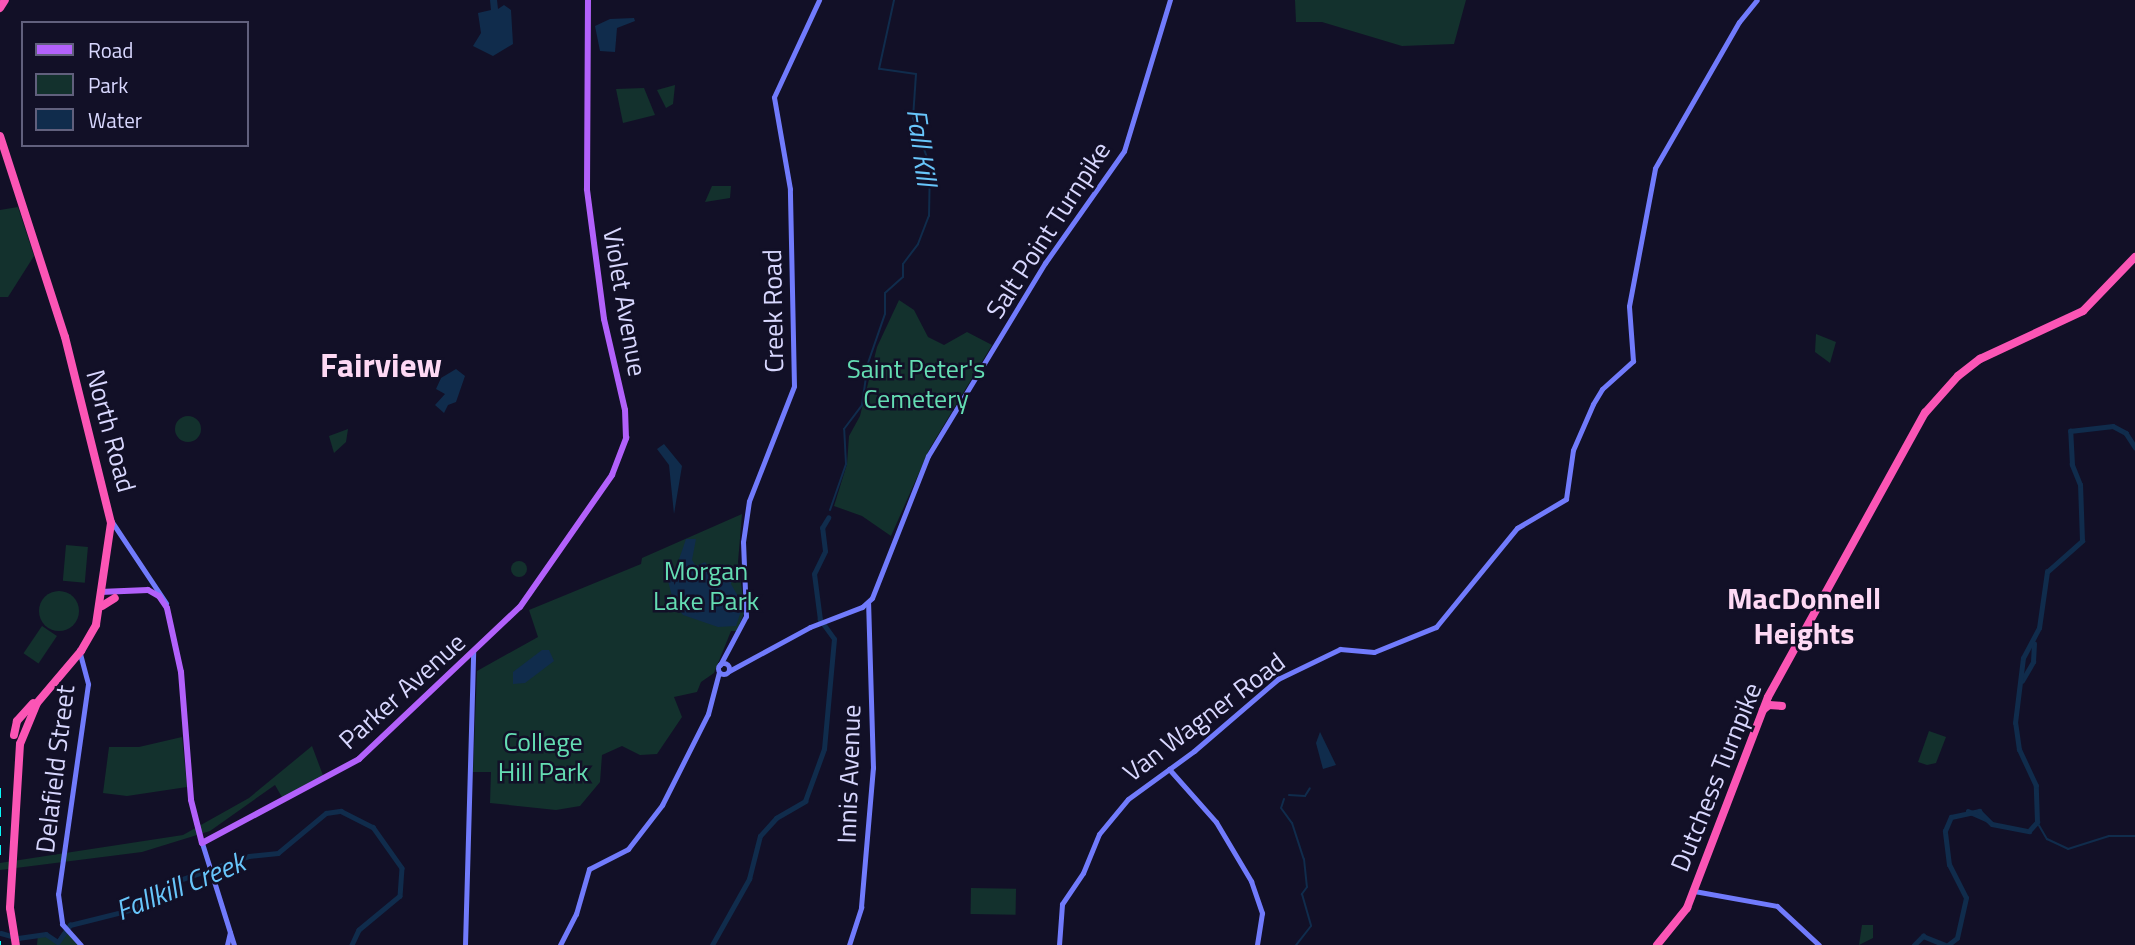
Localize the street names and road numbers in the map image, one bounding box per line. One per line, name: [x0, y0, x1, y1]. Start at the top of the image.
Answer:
street label: Salt Point Turnpike: [979, 136, 1117, 324]
street label: Violet Avenue: [597, 226, 653, 378]
street label: Creek Road: [756, 249, 790, 373]
street label: North Road: [80, 366, 142, 496]
street label: Parker Avenue: [333, 626, 471, 756]
street label: Van Wagner Road: [1117, 646, 1291, 788]
street label: Dutchess Turnpike: [1664, 678, 1768, 876]
street label: Delafield Street: [29, 683, 81, 855]
street label: Innis Avenue: [831, 704, 867, 844]

